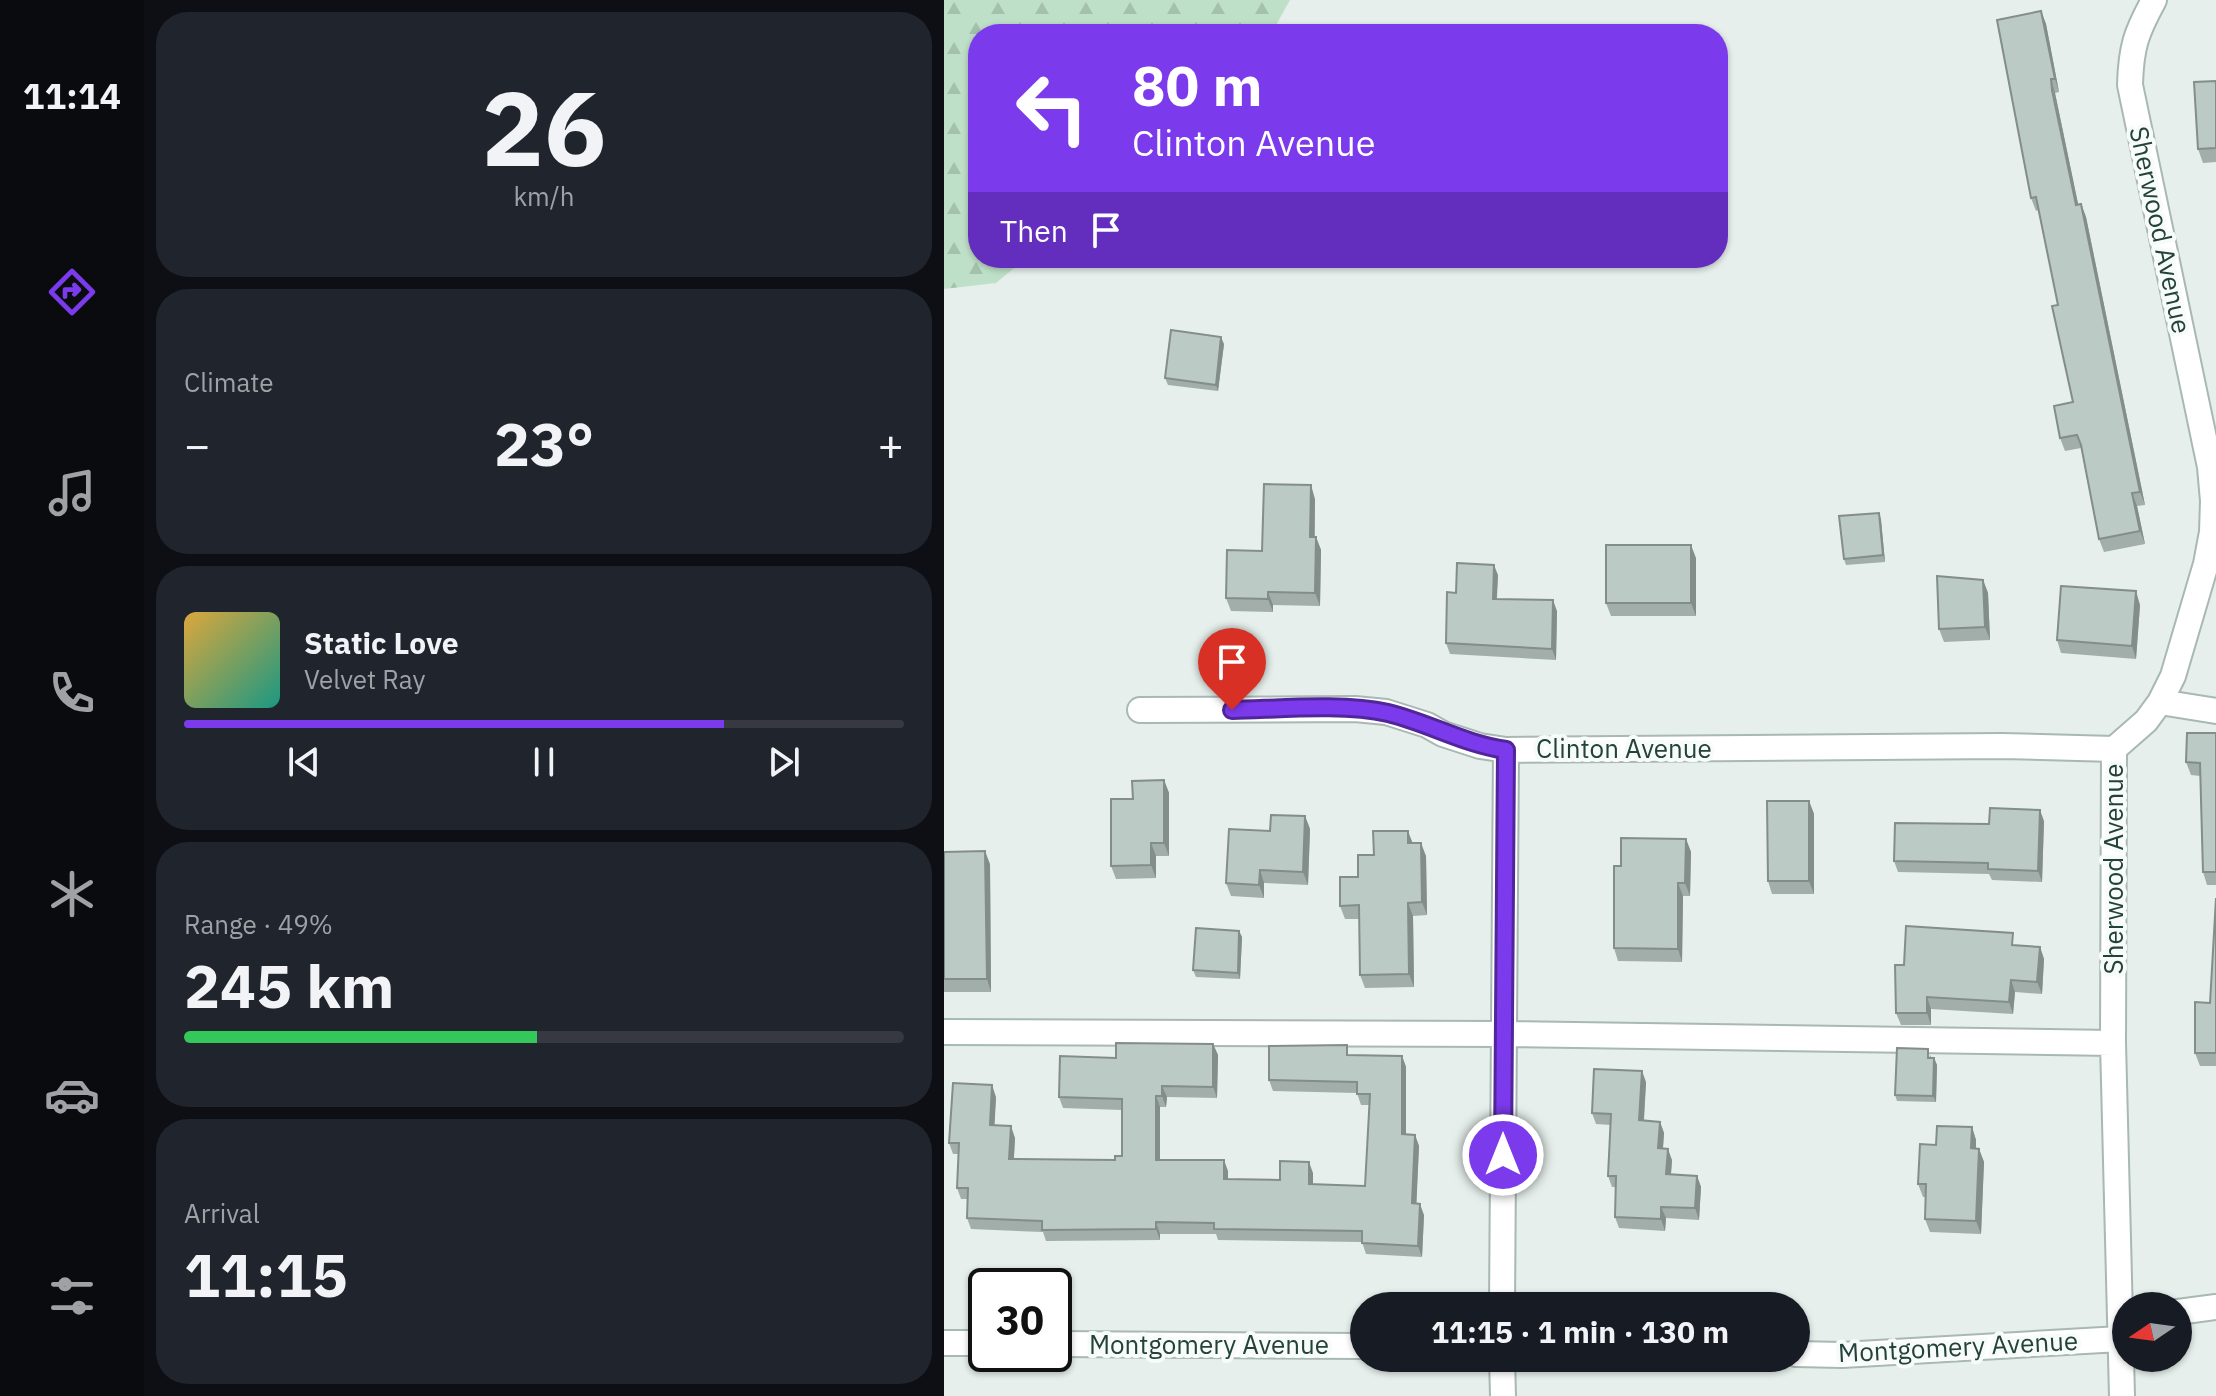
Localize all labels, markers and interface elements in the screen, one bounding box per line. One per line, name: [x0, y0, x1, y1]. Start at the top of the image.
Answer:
text: 80 m: [1132, 49, 1262, 121]
icon: left: [1000, 56, 1104, 160]
text: 26: [482, 59, 606, 195]
text: 11:14: [23, 72, 121, 119]
text: Clinton Avenue: [1132, 119, 1375, 166]
street label: Sherwood Avenue: [2122, 123, 2200, 336]
text: km/h: [513, 179, 575, 213]
icon: arrive: [1084, 208, 1128, 252]
text: Then: [1000, 211, 1068, 250]
icon: directions: [44, 264, 100, 320]
text: Climate: [184, 365, 274, 399]
text: 23°: [494, 404, 594, 483]
text: −: [184, 416, 210, 473]
text: +: [878, 416, 904, 473]
icon: music: [44, 465, 100, 521]
text: Static Love: [304, 623, 459, 662]
pin: [1198, 628, 1266, 710]
icon: arrive: [1210, 640, 1254, 684]
text: Velvet Ray: [304, 662, 425, 696]
icon: phone: [44, 665, 100, 721]
street label: Clinton Avenue: [1536, 731, 1712, 765]
icon: previous: [282, 740, 326, 784]
icon: pause: [522, 740, 566, 784]
icon: next: [762, 740, 806, 784]
street label: Sherwood Avenue: [2096, 764, 2130, 974]
icon: climate: [44, 866, 100, 922]
text: Range · 49%: [184, 907, 333, 941]
text: 245 km: [184, 946, 394, 1025]
icon: car: [44, 1067, 100, 1123]
position arrow: [1461, 1113, 1545, 1197]
text: Arrival: [184, 1196, 260, 1230]
text: 11:15: [184, 1235, 348, 1314]
icon: filters: [44, 1268, 100, 1324]
speed limit sign: 30: [968, 1268, 1072, 1372]
north arrow: [2112, 1292, 2192, 1372]
map controls: [2112, 1292, 2192, 1372]
text: 11:15 · 1 min · 130 m: [1431, 1312, 1729, 1351]
street label: Montgomery Avenue: [1837, 1323, 2079, 1369]
street label: Montgomery Avenue: [1089, 1327, 1329, 1361]

